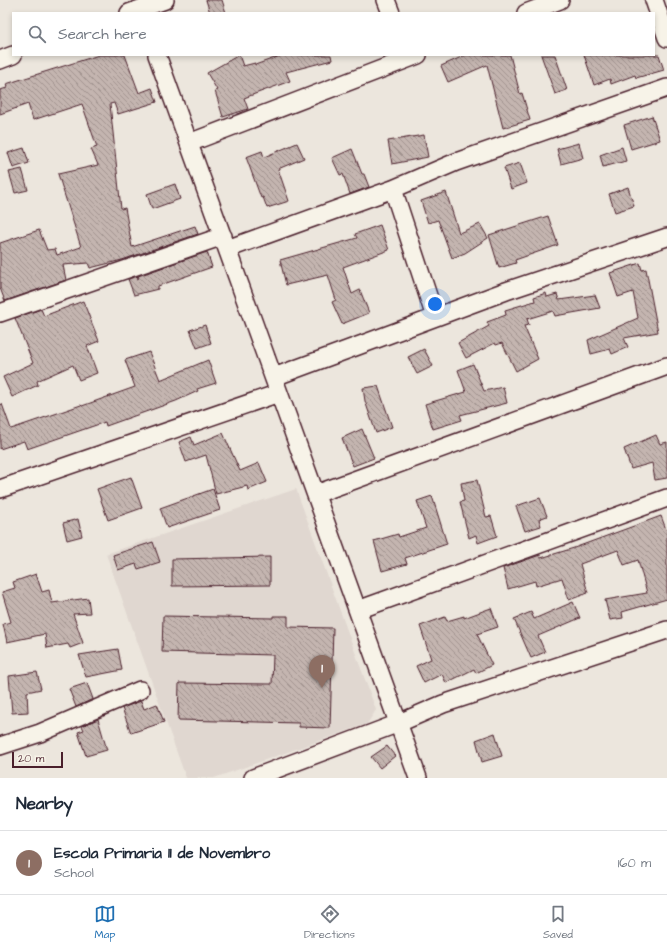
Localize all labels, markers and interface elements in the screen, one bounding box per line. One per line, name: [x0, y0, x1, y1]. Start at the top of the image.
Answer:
search box: [12, 12, 655, 56]
icon: search: [26, 23, 48, 45]
text: Search here: [58, 24, 147, 45]
your location: [425, 294, 445, 314]
pin: 1: [309, 655, 335, 688]
scale bar: [12, 750, 63, 769]
text: 20 m: [18, 751, 44, 766]
text: Nearby: [16, 792, 73, 816]
text: Escola Primaria 11 de Novembro: [54, 843, 270, 864]
text: 1: [28, 854, 30, 872]
text: 160 m: [618, 854, 651, 872]
text: School: [54, 864, 94, 882]
tab: Map: [94, 903, 116, 942]
tab: Directions: [304, 903, 355, 942]
tab: Saved: [543, 903, 573, 942]

